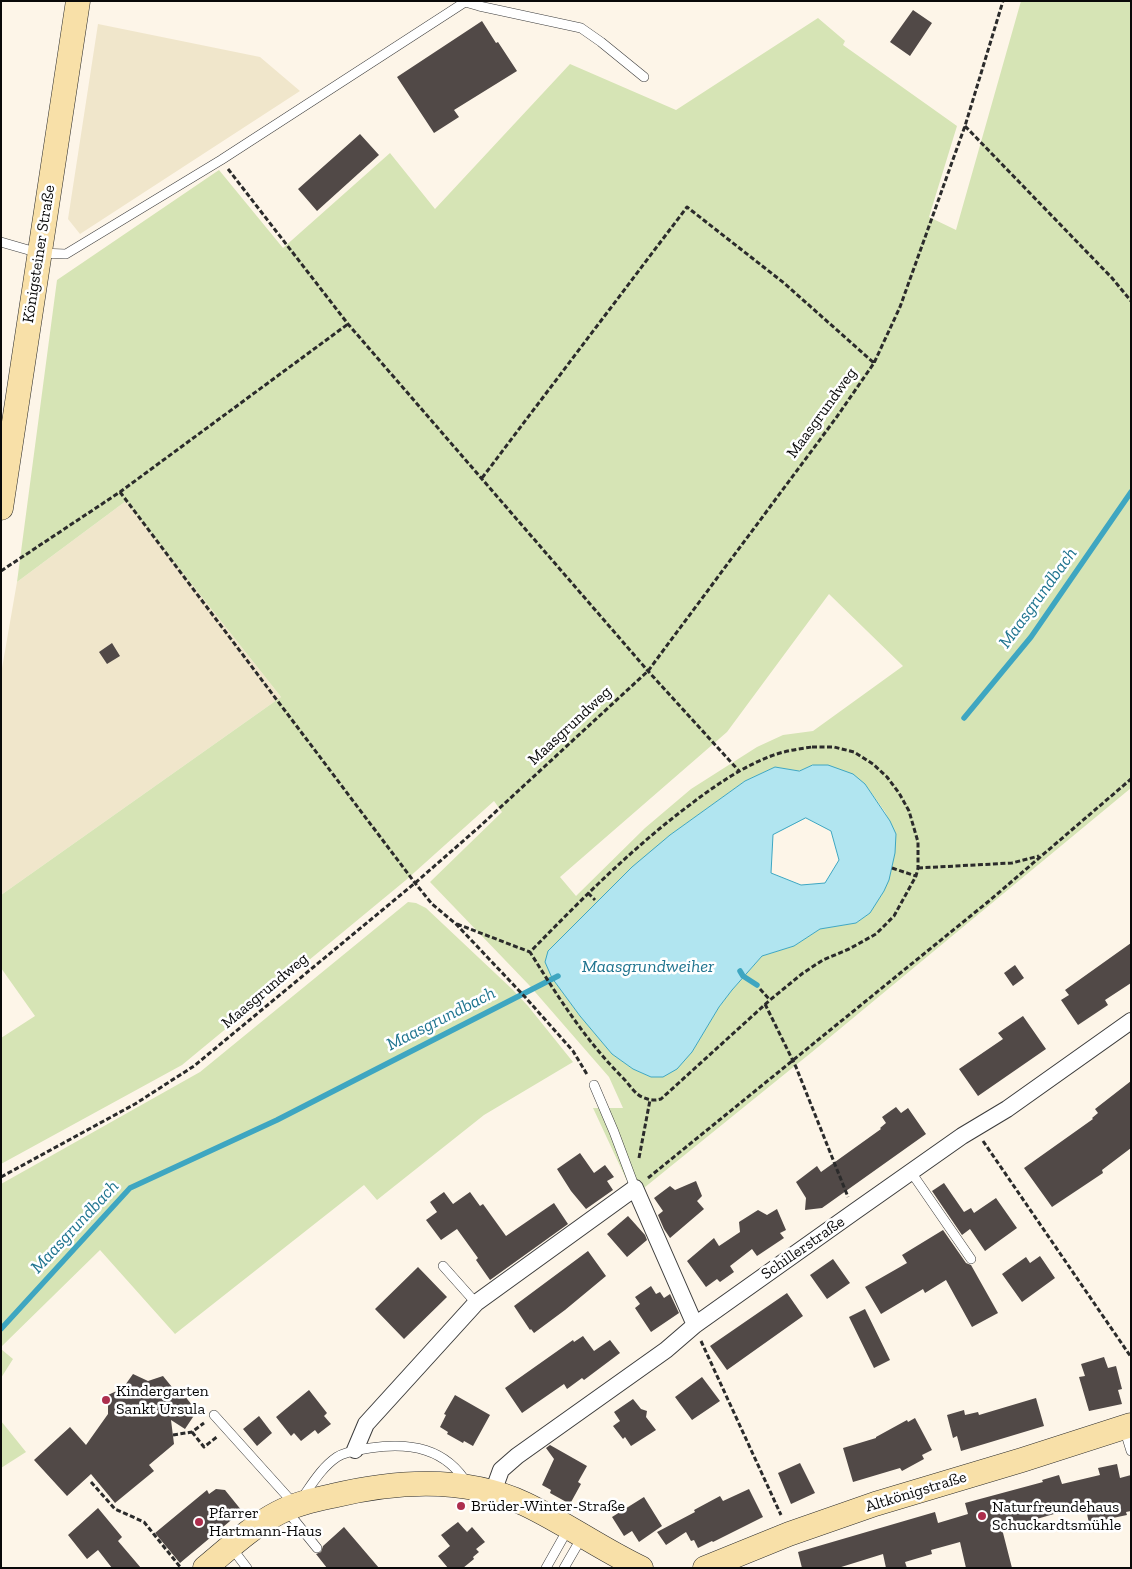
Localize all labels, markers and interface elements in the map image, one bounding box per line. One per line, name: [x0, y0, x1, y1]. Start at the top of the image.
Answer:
street label: Königsteiner Straße: [19, 184, 59, 324]
street label: Maasgrundweg: [783, 364, 861, 462]
water label: Maasgrundbach: [994, 543, 1082, 653]
street label: Maasgrundweg: [524, 682, 616, 770]
street label: Maasgrundweg: [218, 949, 312, 1033]
water label: Maasgrundweiher: [582, 956, 714, 978]
water label: Maasgrundbach: [383, 982, 499, 1056]
water label: Maasgrundbach: [26, 1176, 124, 1278]
street label: Schillerstraße: [758, 1212, 848, 1284]
place label: Kindergarten Sankt Ursula: [116, 1381, 209, 1419]
marker: Kindergarten Sankt Ursula: [100, 1394, 112, 1406]
street label: Altkönigstraße: [863, 1468, 969, 1516]
place label: Brüder-Winter-Straße: [471, 1496, 625, 1516]
place label: Naturfreundehaus Schuckardtsmühle: [992, 1497, 1121, 1535]
marker: Brüder-Winter-Straße: [455, 1500, 467, 1512]
place label: Pfarrer Hartmann-Haus: [209, 1503, 322, 1541]
marker: Naturfreundehaus Schuckardtsmühle: [976, 1510, 988, 1522]
marker: Pfarrer Hartmann-Haus: [193, 1516, 205, 1528]

